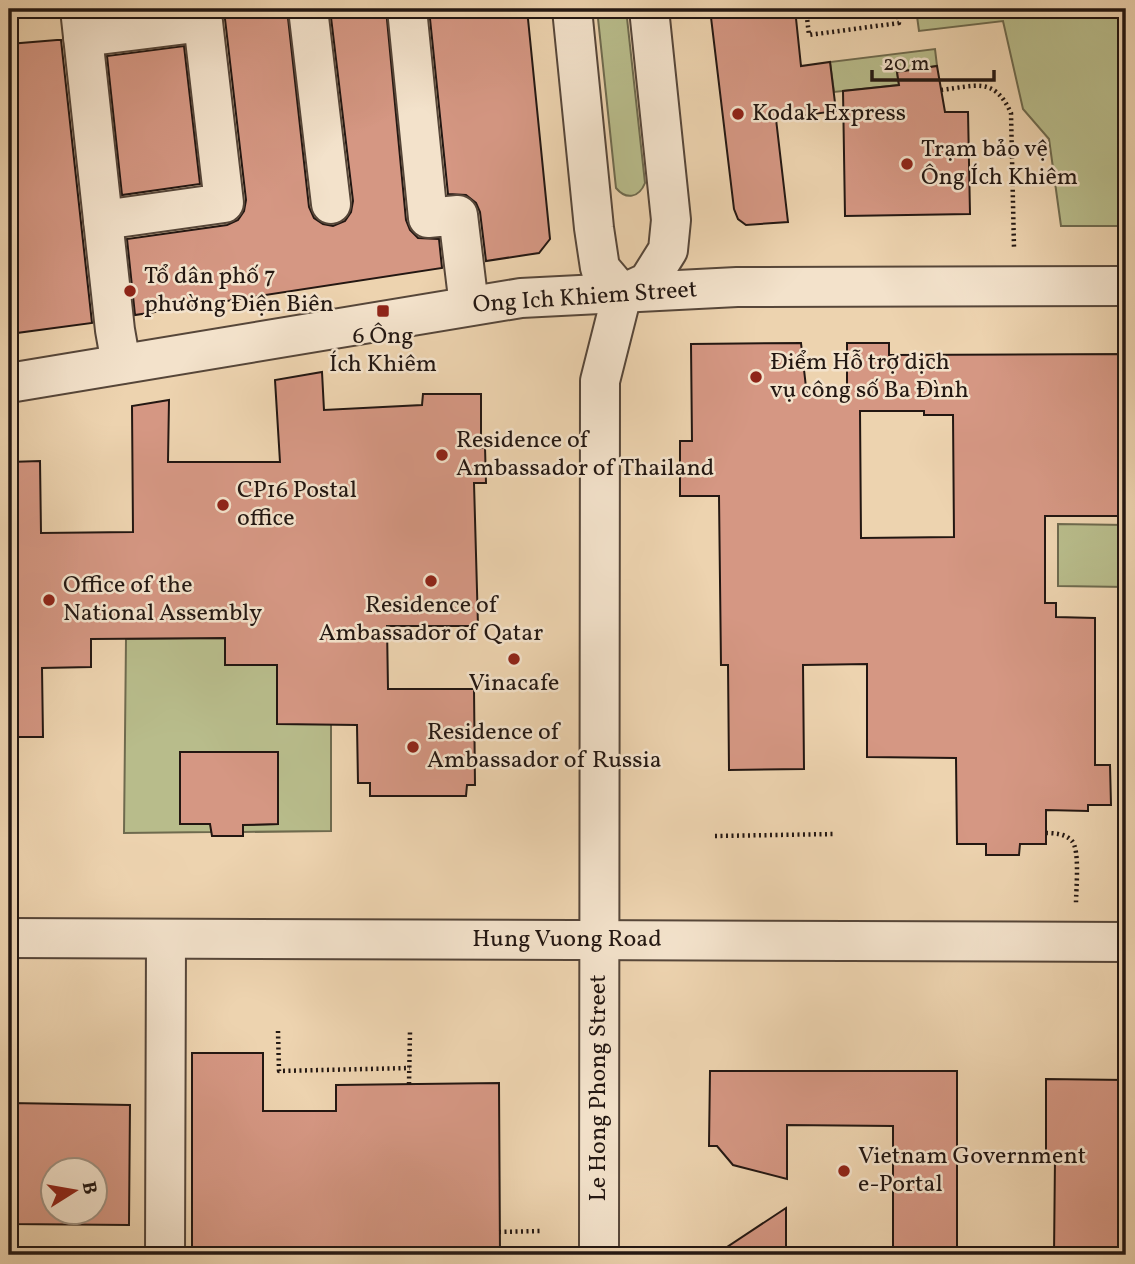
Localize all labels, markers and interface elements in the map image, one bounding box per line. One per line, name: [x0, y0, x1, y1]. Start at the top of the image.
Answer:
scale bar: [872, 38, 995, 82]
text: 20 m: [883, 50, 929, 79]
place label: Kodak Express: [752, 97, 906, 131]
marker: Kodak Express: [730, 106, 746, 122]
place label: Trạm bảo vệ Ông Ích Khiêm: [921, 133, 1078, 195]
marker: Trạm bảo vệ Ông Ích Khiêm: [899, 156, 915, 172]
place label: Tổ dân phố 7 phường Điện Biên: [144, 260, 334, 322]
street label: Ong Ich Khiem Street: [472, 273, 698, 323]
marker: Tổ dân phố 7 phường Điện Biên: [122, 283, 138, 299]
marker: 6 Ông Ích Khiêm: [375, 303, 391, 319]
place label: 6 Ông Ích Khiêm: [329, 320, 437, 382]
place label: Điểm Hỗ trợ dịch vụ công số Ba Đình: [770, 346, 969, 408]
marker: Điểm Hỗ trợ dịch vụ công số Ba Đình: [748, 369, 764, 385]
place label: Residence of Ambassador of Thailand: [456, 424, 714, 486]
marker: Residence of Ambassador of Thailand: [434, 447, 450, 463]
place label: CP16 Postal office: [237, 474, 357, 536]
marker: CP16 Postal office: [215, 497, 231, 513]
place label: Office of the National Assembly: [63, 569, 262, 631]
marker: Residence of Ambassador of Qatar: [423, 573, 439, 589]
place label: Residence of Ambassador of Qatar: [319, 589, 543, 651]
marker: Office of the National Assembly: [41, 592, 57, 608]
marker: Vinacafe: [506, 651, 522, 667]
place label: Vinacafe: [468, 667, 560, 701]
place label: Residence of Ambassador of Russia: [427, 716, 662, 778]
marker: Residence of Ambassador of Russia: [405, 739, 421, 755]
street label: Hung Vuong Road: [472, 923, 662, 957]
street label: Le Hong Phong Street: [582, 974, 616, 1202]
place label: Vietnam Government e-Portal: [858, 1140, 1086, 1202]
north arrow: [38, 1156, 108, 1226]
marker: Vietnam Government e-Portal: [836, 1163, 852, 1179]
text: B: [75, 1179, 103, 1197]

